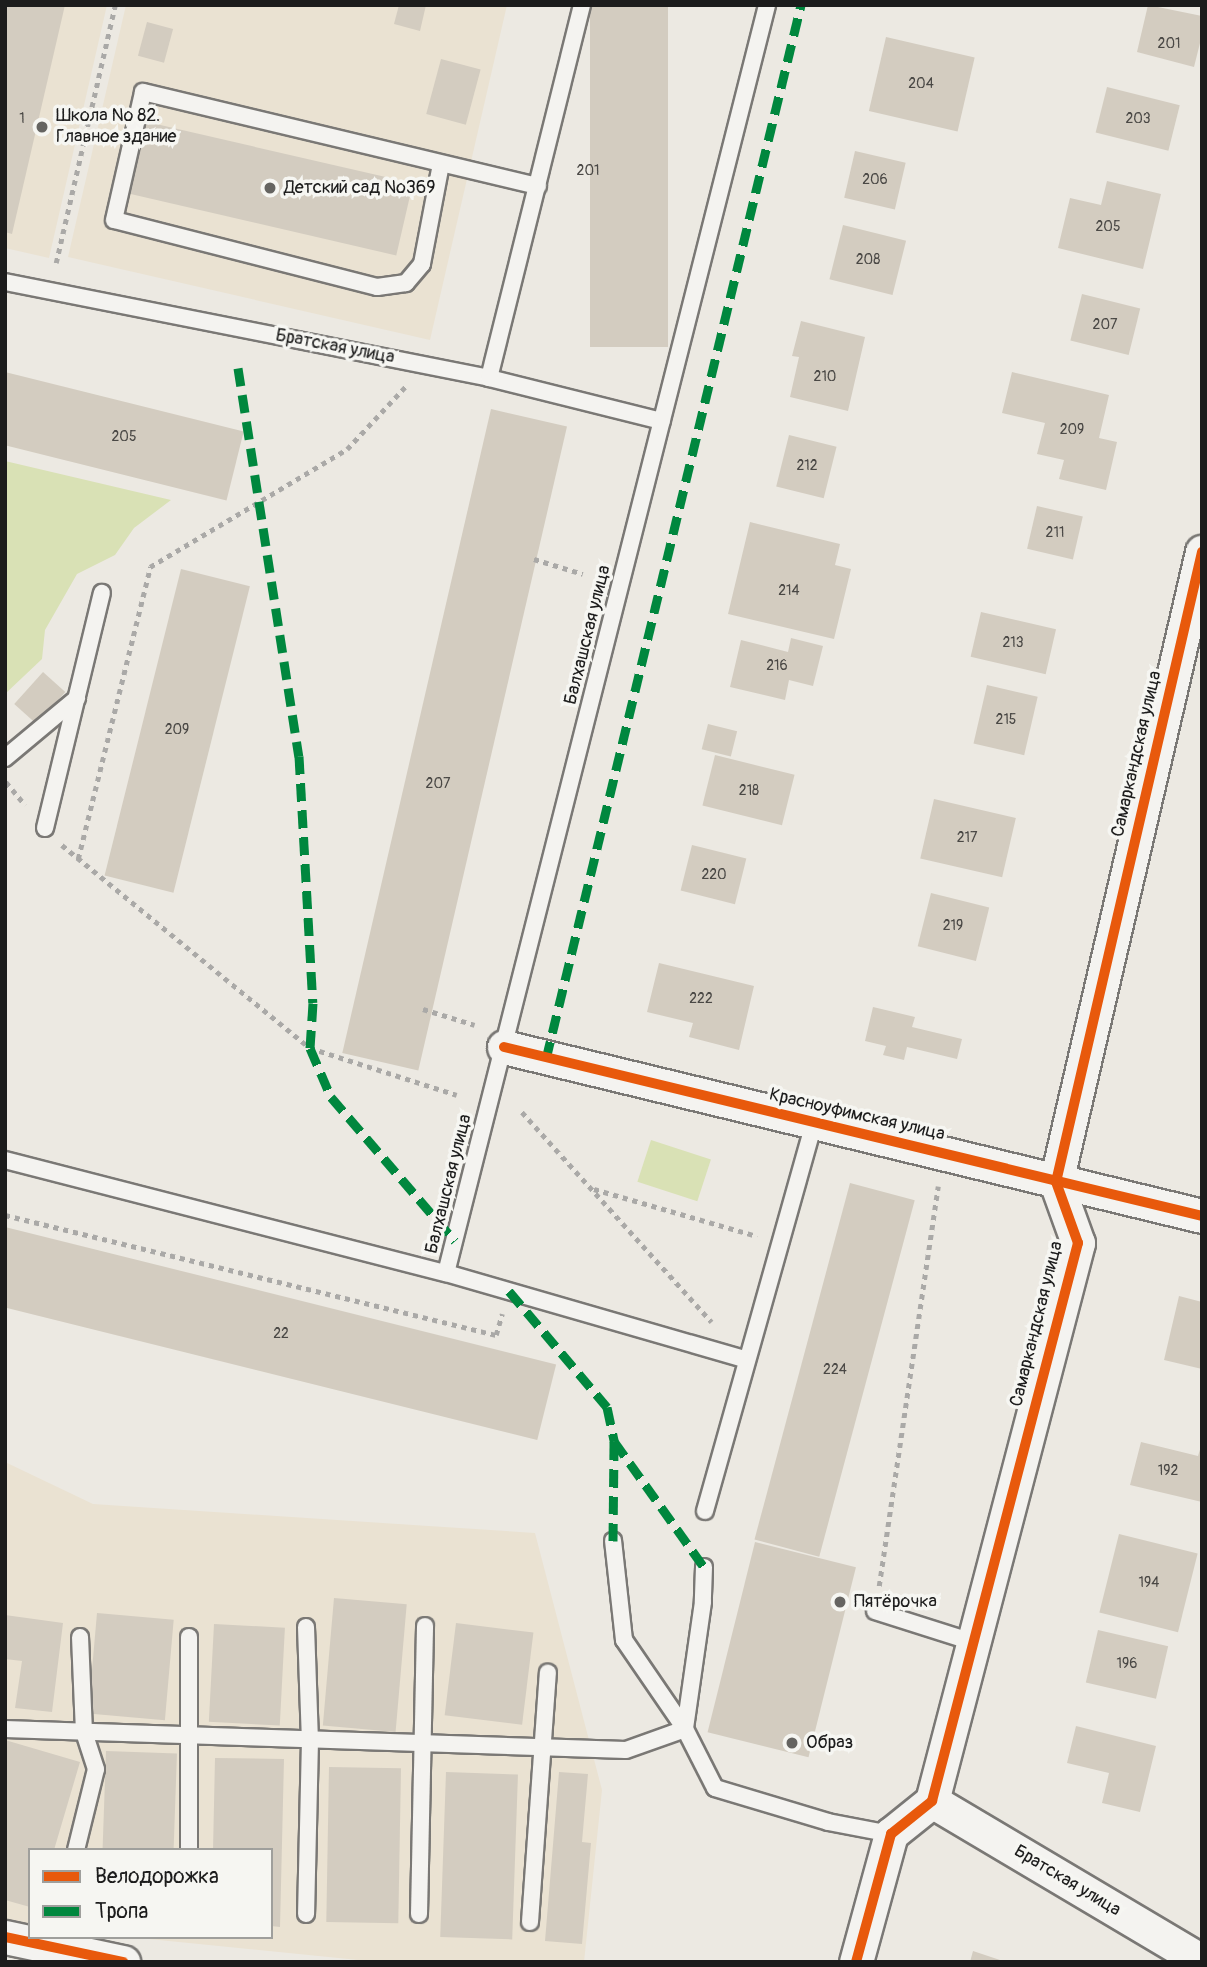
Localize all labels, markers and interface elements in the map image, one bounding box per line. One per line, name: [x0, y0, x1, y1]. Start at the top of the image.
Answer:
house number: 201: [1158, 36, 1180, 52]
house number: 204: [908, 76, 934, 92]
place label: Школа № 82. Главное здание: [56, 106, 176, 148]
house number: 1: [19, 111, 25, 127]
house number: 203: [1125, 111, 1151, 127]
marker: Школа № 82. Главное здание: [34, 119, 50, 135]
house number: 201: [577, 163, 599, 179]
house number: 206: [862, 172, 888, 188]
place label: Детский сад №369: [284, 177, 436, 199]
marker: Детский сад №369: [262, 180, 278, 196]
house number: 205: [1096, 219, 1120, 235]
house number: 208: [856, 252, 880, 268]
house number: 207: [1093, 317, 1117, 333]
street label: Братская улица: [274, 325, 396, 369]
house number: 210: [814, 369, 836, 385]
house number: 209: [1060, 422, 1084, 438]
house number: 205: [112, 429, 136, 445]
house number: 212: [796, 458, 818, 474]
house number: 211: [1046, 525, 1064, 541]
street label: Балхашская улица: [560, 563, 616, 707]
house number: 214: [778, 583, 800, 599]
house number: 213: [1002, 635, 1024, 651]
house number: 216: [766, 658, 788, 674]
street label: Самаркандская улица: [1107, 669, 1167, 839]
house number: 215: [996, 712, 1016, 728]
house number: 209: [165, 722, 189, 738]
house number: 207: [426, 776, 450, 792]
house number: 218: [739, 783, 759, 799]
house number: 217: [957, 830, 977, 846]
house number: 220: [701, 867, 727, 883]
house number: 219: [943, 918, 963, 934]
house number: 222: [689, 991, 713, 1007]
street label: Красноуфимская улица: [767, 1084, 947, 1146]
street label: Балхашская улица: [421, 1112, 477, 1256]
street label: Самаркандская улица: [1006, 1239, 1068, 1409]
house number: 22: [273, 1326, 289, 1342]
house number: 224: [823, 1362, 847, 1378]
house number: 192: [1158, 1463, 1178, 1479]
house number: 194: [1139, 1575, 1159, 1591]
place label: Пятёрочка: [854, 1591, 937, 1613]
marker: Пятёрочка: [832, 1594, 848, 1610]
house number: 196: [1117, 1656, 1137, 1672]
place label: Образ: [806, 1732, 853, 1754]
marker: Образ: [784, 1735, 800, 1751]
street label: Братская улица: [1010, 1841, 1124, 1921]
legend: [28, 1848, 273, 1939]
text: Велодорожка: [95, 1863, 219, 1890]
text: Тропа: [95, 1898, 148, 1925]

